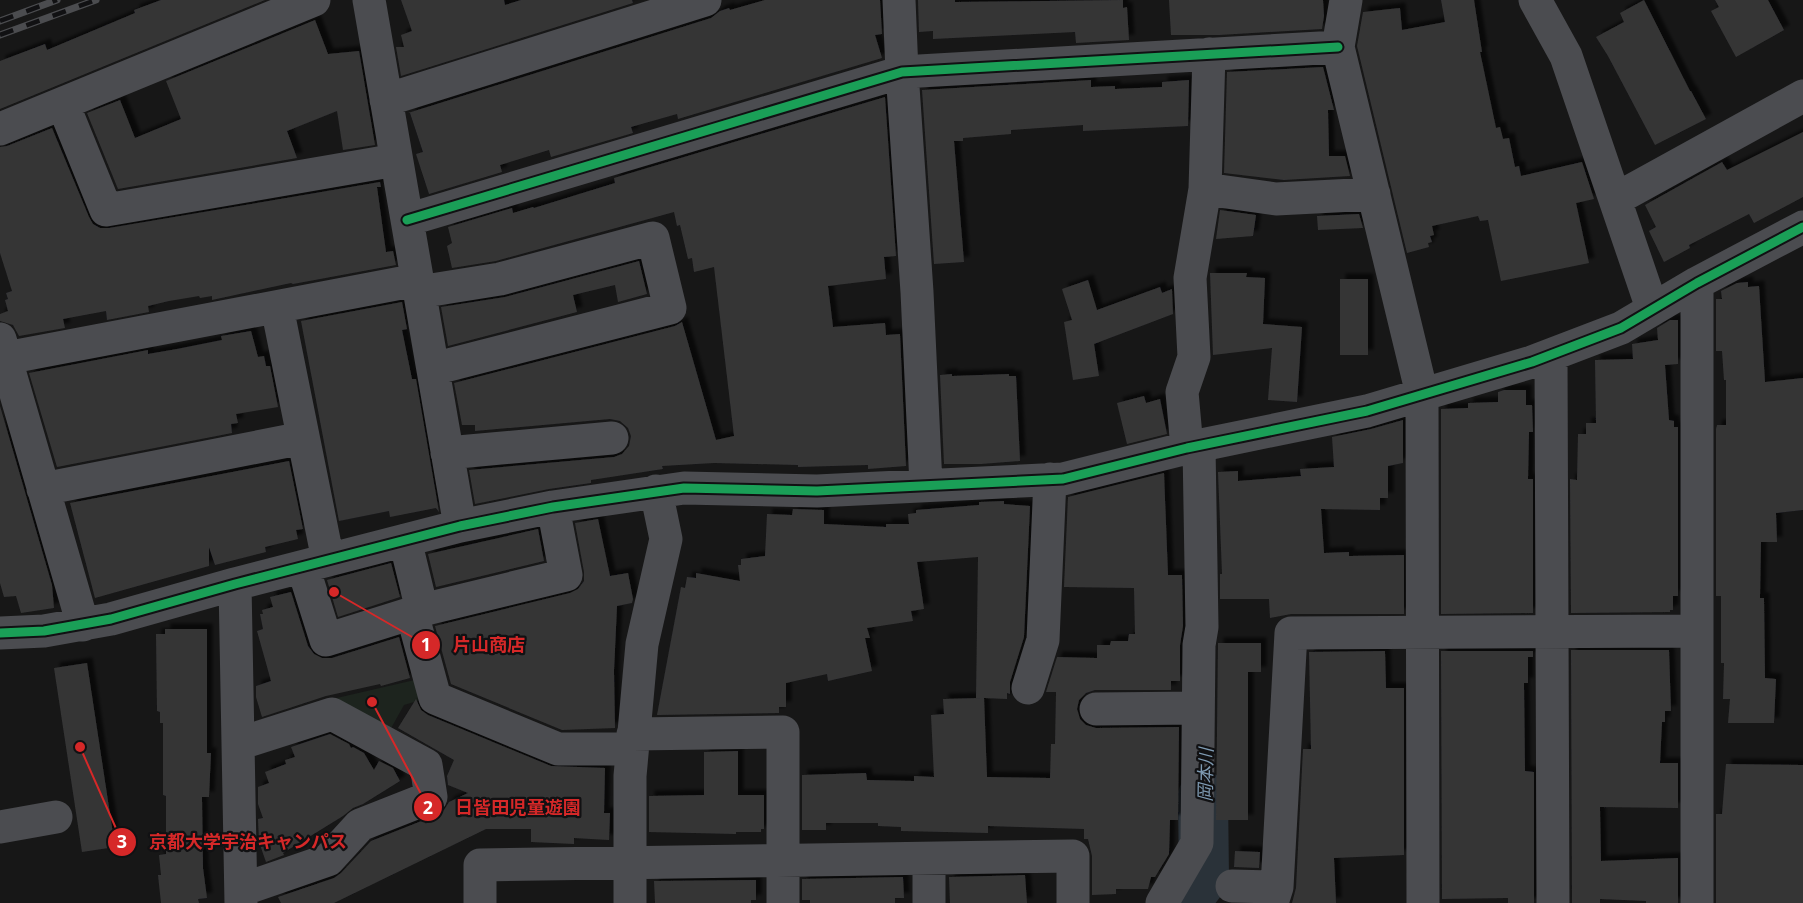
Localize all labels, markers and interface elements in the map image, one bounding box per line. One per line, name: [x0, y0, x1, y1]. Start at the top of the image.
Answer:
callout: 片山商店: [411, 627, 537, 663]
text: 1: [421, 632, 431, 656]
text: 片山商店: [453, 632, 525, 656]
water label: 岡本川: [1193, 746, 1218, 802]
callout: 日皆田児童遊園: [413, 789, 593, 825]
text: 2: [423, 795, 433, 819]
text: 日皆田児童遊園: [455, 795, 581, 819]
callout: 京都大学宇治キャンパス: [107, 824, 359, 860]
text: 3: [117, 829, 127, 853]
text: 京都大学宇治キャンパス: [149, 829, 347, 853]

